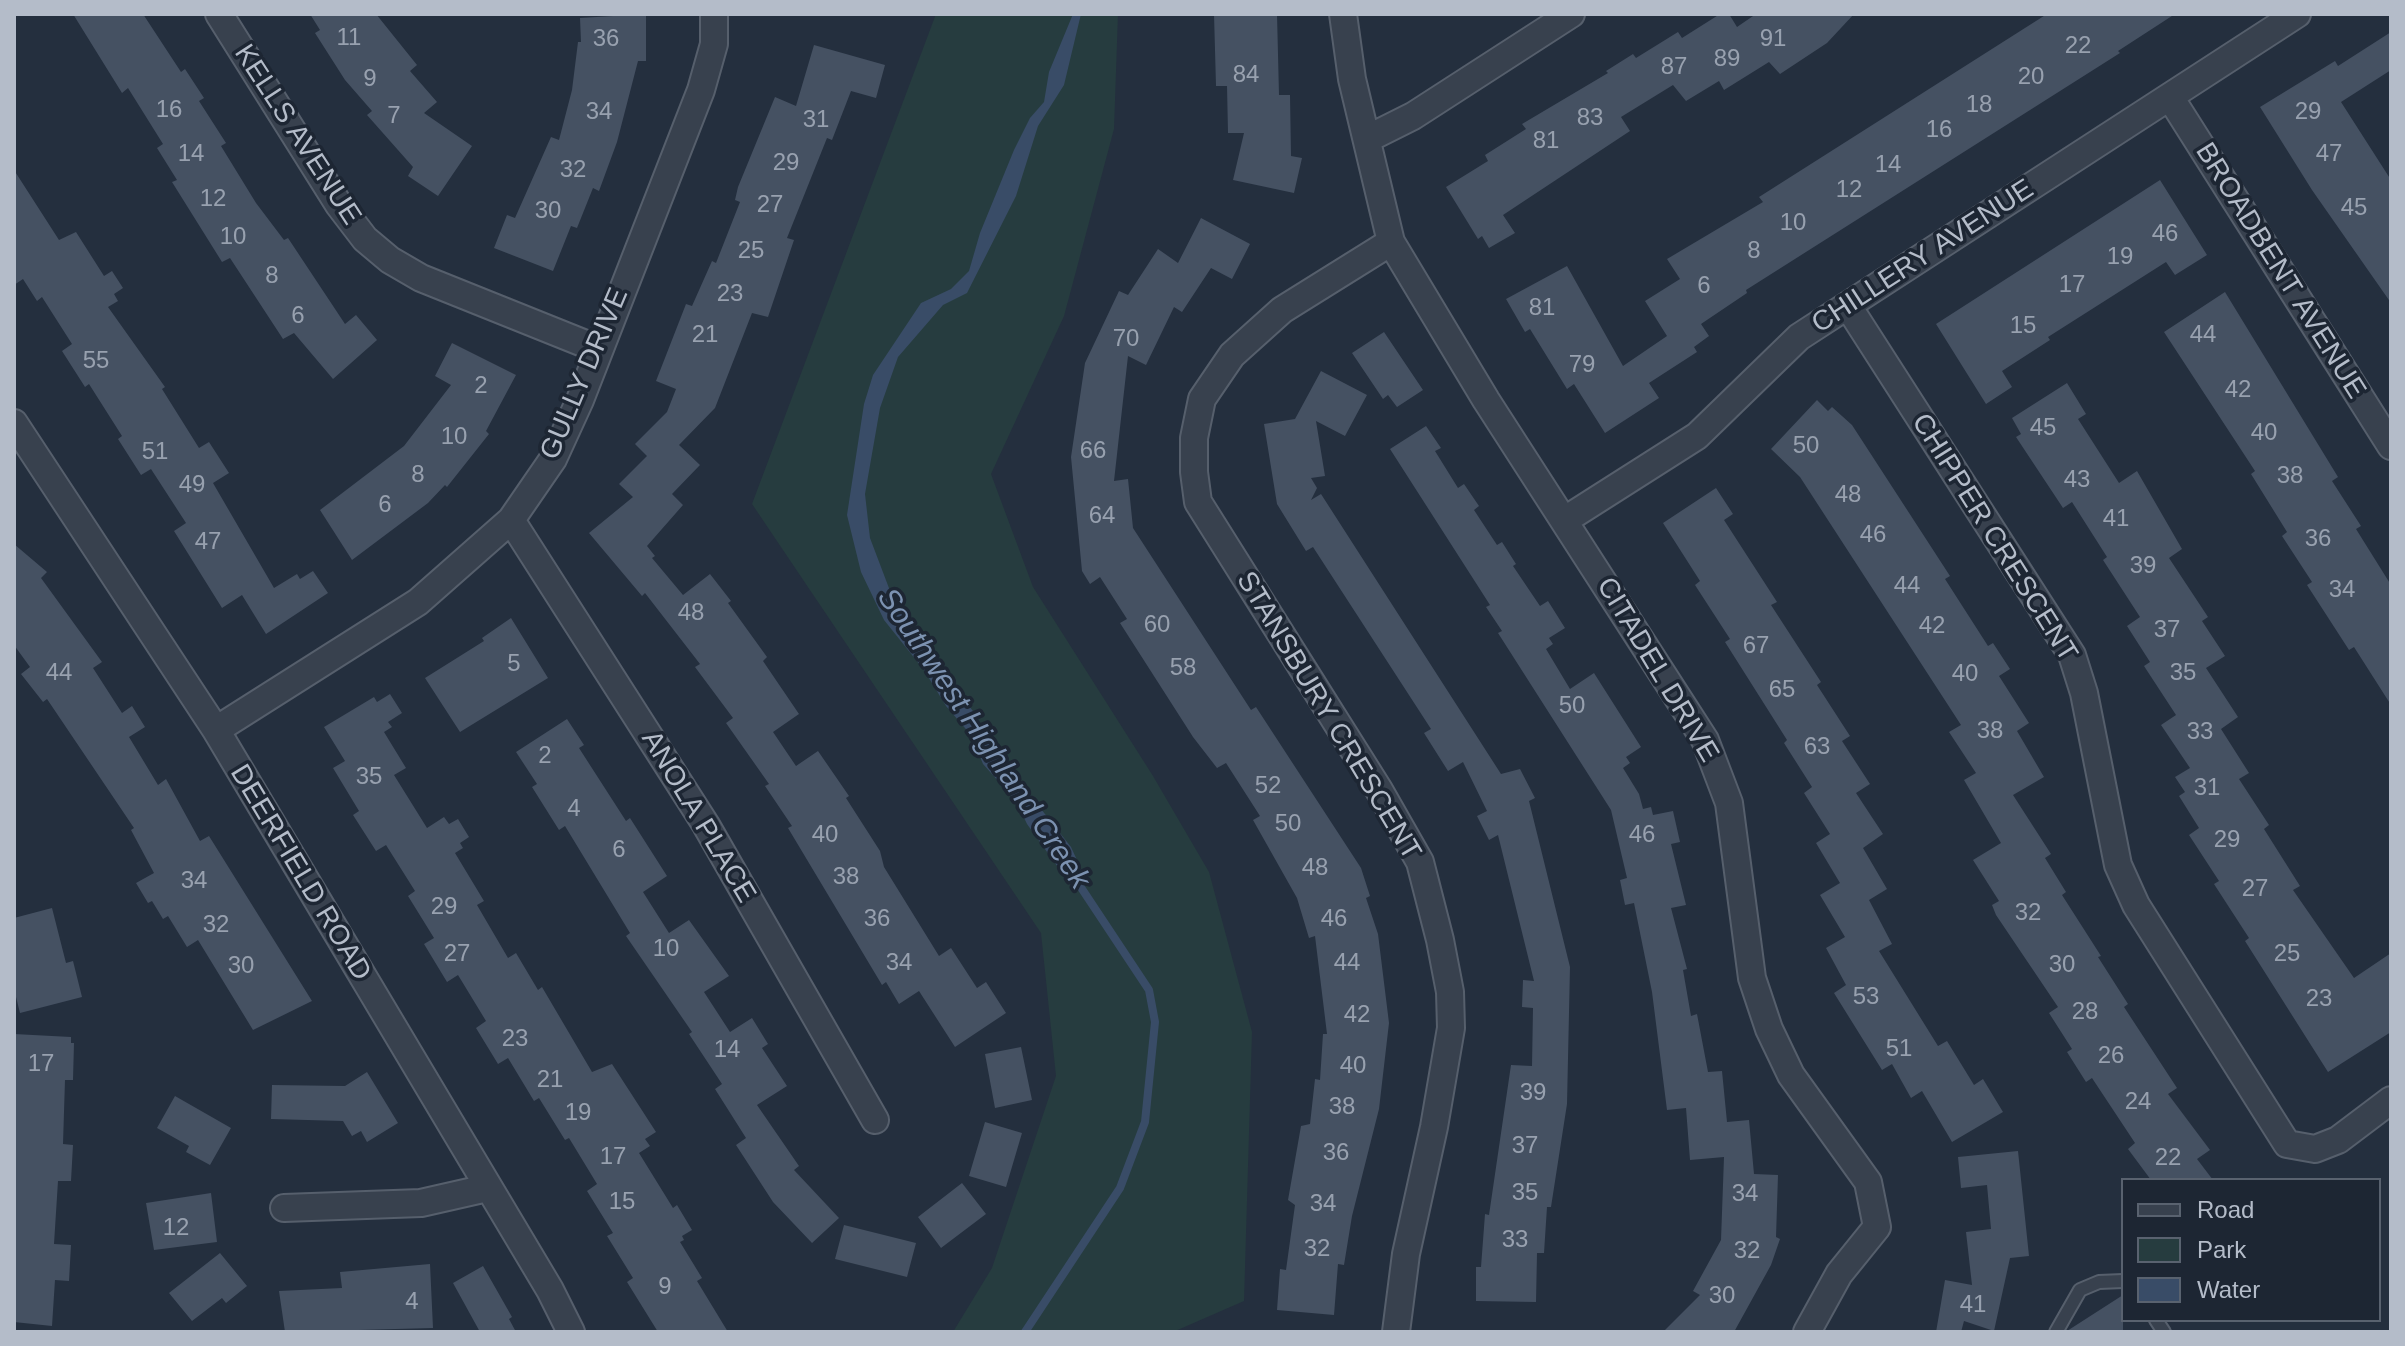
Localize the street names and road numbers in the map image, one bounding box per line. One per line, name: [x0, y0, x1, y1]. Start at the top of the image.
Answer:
street label: KELLS AVENUE: [226, 39, 368, 231]
street label: BROADBENT AVENUE: [2188, 137, 2372, 405]
street label: CHILLERY AVENUE: [1806, 173, 2040, 341]
street label: GULLY DRIVE: [534, 283, 636, 465]
street label: CHIPPER CRESCENT: [1904, 408, 2084, 668]
street label: STANSBURY CRESCENT: [1229, 566, 1427, 866]
street label: CITADEL DRIVE: [1589, 572, 1725, 768]
street label: ANOLA PLACE: [634, 725, 762, 909]
street label: DEERFIELD ROAD: [222, 759, 378, 987]

